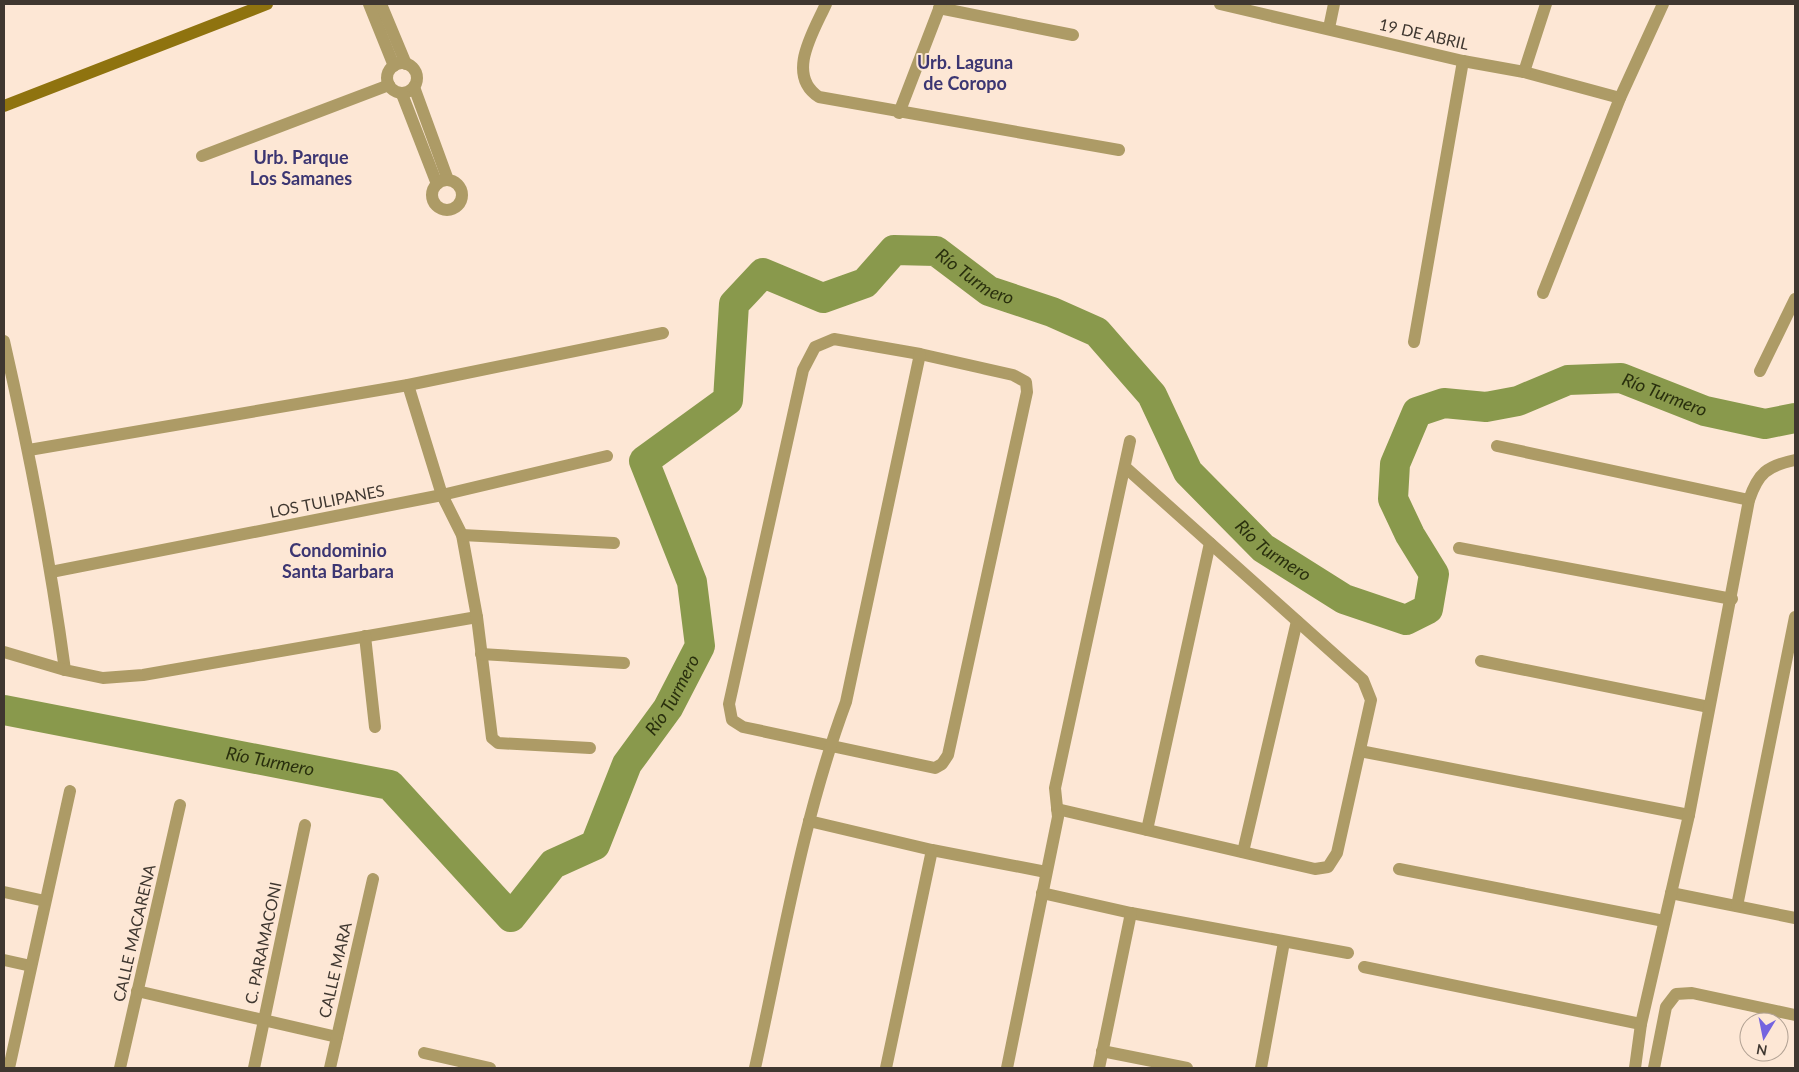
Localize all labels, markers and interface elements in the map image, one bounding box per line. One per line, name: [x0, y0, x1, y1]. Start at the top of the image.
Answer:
street label: 19 DE ABRIL: [1377, 14, 1471, 53]
district label: Urb. Laguna de Coropo: [917, 51, 1013, 94]
district label: Urb. Parque Los Samanes: [250, 146, 352, 189]
water label: Río Turmero: [932, 243, 1017, 309]
water label: Río Turmero: [1619, 368, 1711, 421]
street label: LOS TULIPANES: [268, 480, 386, 521]
water label: Río Turmero: [1231, 515, 1315, 585]
district label: Condominio Santa Barbara: [282, 539, 394, 582]
water label: Río Turmero: [640, 651, 704, 739]
water label: Río Turmero: [224, 741, 316, 780]
street label: CALLE MACARENA: [108, 862, 159, 1003]
street label: C. PARAMACONI: [240, 880, 285, 1006]
street label: CALLE MARA: [314, 920, 355, 1020]
north arrow: [1739, 1012, 1789, 1062]
text: N: [1755, 1041, 1768, 1060]

